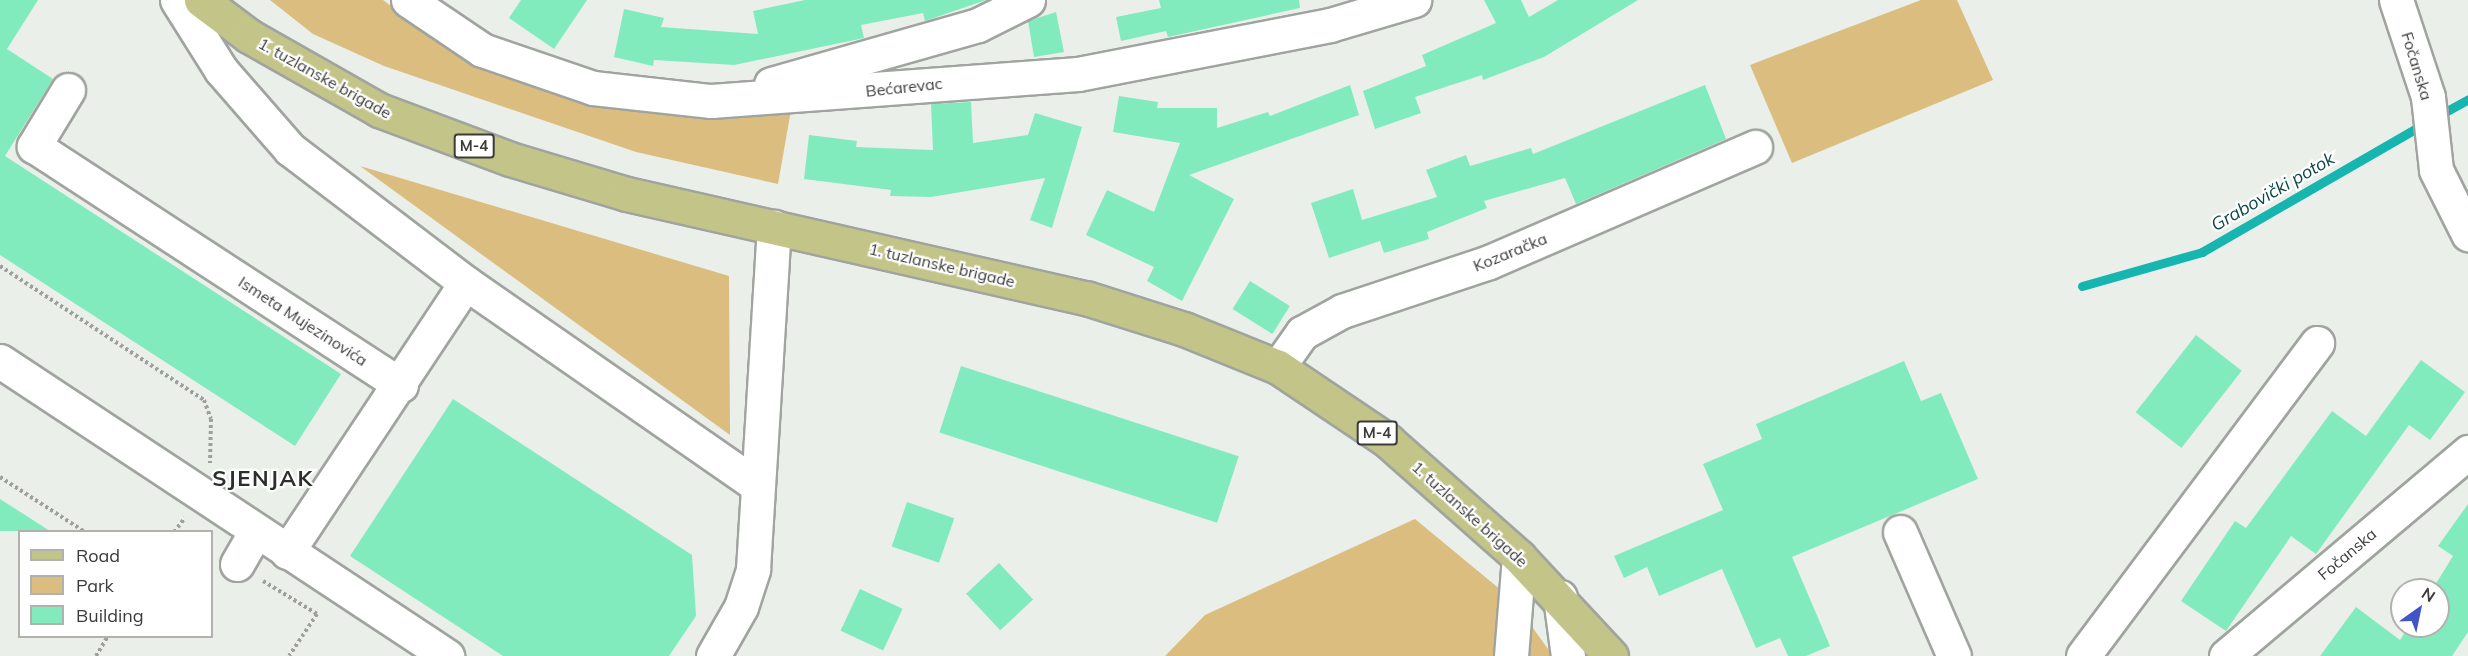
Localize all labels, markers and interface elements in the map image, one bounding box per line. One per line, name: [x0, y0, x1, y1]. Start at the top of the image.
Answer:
street label: Fočanska: [2398, 30, 2436, 102]
street label: 1. tuzlanske brigade: [255, 33, 395, 123]
street label: Bećarevac: [865, 73, 943, 101]
road number: M-4: [453, 134, 495, 158]
water label: Grabovički potok: [2207, 148, 2339, 236]
street label: Kozaračka: [1470, 229, 1550, 275]
street label: 1. tuzlanske brigade: [867, 239, 1017, 291]
street label: Ismeta Mujezinovića: [235, 272, 371, 370]
road number: M-4: [1356, 421, 1398, 445]
street label: 1. tuzlanske brigade: [1408, 457, 1532, 571]
district label: SJENJAK: [212, 466, 314, 492]
street label: Fočanska: [2314, 524, 2380, 584]
legend: [18, 530, 213, 638]
text: Road: [76, 544, 120, 567]
text: Park: [76, 574, 114, 597]
north arrow: [2390, 578, 2450, 638]
text: N: [2418, 583, 2439, 606]
text: Building: [76, 604, 144, 627]

